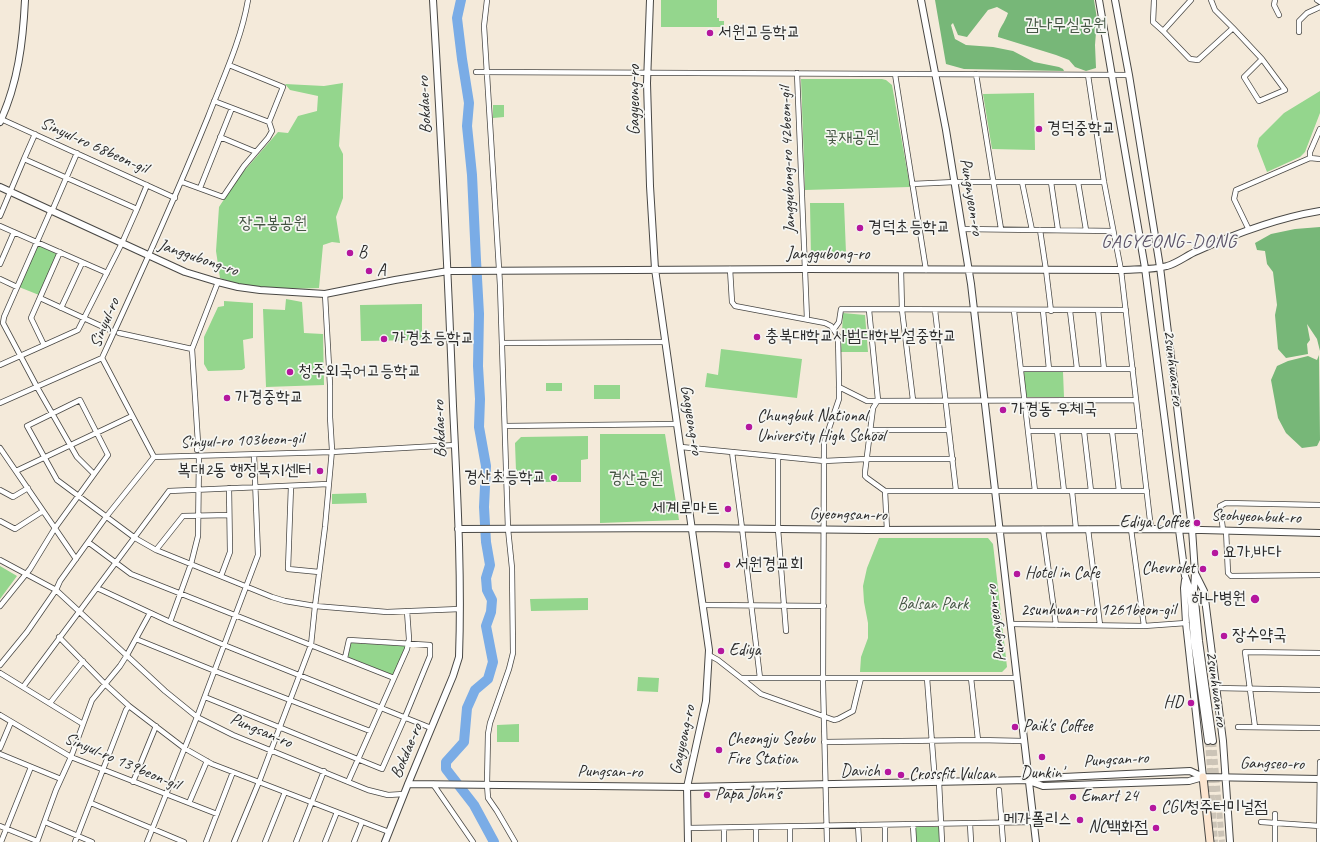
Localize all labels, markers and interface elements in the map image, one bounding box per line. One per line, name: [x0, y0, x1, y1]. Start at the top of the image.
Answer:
park label: 감나무실공원: [1025, 16, 1107, 36]
place label: 서원고등학교: [718, 23, 800, 43]
marker: 서원고등학교: [705, 28, 715, 38]
street label: Gagyeong-ro: [625, 65, 645, 135]
street label: Bokdae-ro: [413, 76, 437, 134]
street label: Janggubong-ro 42beon-gil: [775, 86, 801, 234]
street label: Sinyul-ro 68beon-gil: [37, 113, 151, 179]
place label: 경덕중학교: [1047, 119, 1115, 139]
marker: 경덕중학교: [1034, 124, 1044, 134]
park label: 꽃재공원: [825, 128, 879, 148]
street label: Pungnyeon-ro: [955, 157, 987, 237]
park label: 장구봉공원: [239, 214, 307, 234]
place label: 경덕초등학교: [868, 218, 950, 238]
marker: 경덕초등학교: [855, 223, 865, 233]
district label: GAGYEONG-DONG: [1101, 231, 1237, 253]
street label: Janggubong-ro: [155, 235, 241, 281]
place label: B: [358, 243, 367, 263]
street label: Janggubong-ro: [786, 245, 870, 265]
marker: B: [345, 248, 355, 258]
place label: A: [377, 261, 386, 281]
marker: A: [364, 266, 374, 276]
street label: Sinyul-ro: [85, 295, 125, 351]
place label: 충북대학교사범대학부설중학교: [765, 327, 957, 347]
place label: 가경초등학교: [392, 329, 474, 349]
street label: 2sunhwan-ro: [1158, 329, 1188, 407]
marker: 충북대학교사범대학부설중학교: [752, 332, 762, 342]
marker: 가경초등학교: [379, 334, 389, 344]
place label: 청주외국어고등학교: [298, 362, 421, 382]
marker: 청주외국어고등학교: [285, 367, 295, 377]
street label: Gagyeong-ro: [675, 384, 707, 456]
place label: 가경중학교: [235, 388, 303, 408]
marker: 가경중학교: [222, 393, 232, 403]
street label: Bokdae-ro: [429, 400, 451, 458]
place label: 가경동 우체국: [1011, 400, 1097, 420]
marker: 가경동 우체국: [998, 405, 1008, 415]
place label: Chungbuk National University High School: [757, 407, 885, 447]
marker: Chungbuk National University High School: [744, 422, 754, 432]
street label: Sinyul-ro 103beon-gil: [180, 429, 304, 453]
place label: 복대2동 행정복지센터: [177, 461, 312, 481]
marker: 복대2동 행정복지센터: [315, 466, 325, 476]
place label: 경산초등학교: [464, 468, 546, 488]
park label: 경산공원: [609, 469, 663, 489]
marker: 경산초등학교: [549, 473, 559, 483]
place label: 세계로마트: [652, 499, 720, 519]
marker: 세계로마트: [723, 504, 733, 514]
street label: Gyeongsan-ro: [809, 504, 887, 526]
street label: Seohyeonbuk-ro: [1211, 505, 1301, 529]
place label: Ediya Coffee: [1120, 513, 1189, 533]
marker: Ediya Coffee: [1192, 518, 1202, 528]
place label: 요가,바다: [1223, 543, 1281, 563]
marker: 요가,바다: [1210, 548, 1220, 558]
place label: 서원경교회: [735, 555, 803, 575]
place label: Chevrolet: [1142, 559, 1195, 579]
marker: 서원경교회: [722, 560, 732, 570]
place label: Hotel in Cafe: [1025, 564, 1100, 584]
marker: Chevrolet: [1198, 564, 1208, 574]
marker: Hotel in Cafe: [1012, 569, 1022, 579]
street label: Pungnyeon-ro: [981, 583, 1011, 663]
place label: 하나병원: [1191, 589, 1246, 609]
marker: 하나병원: [1249, 593, 1261, 605]
park label: Balsan Park: [898, 595, 968, 615]
street label: 2sunhwan-ro 1261beon-gil: [1020, 601, 1176, 621]
place label: 장수약국: [1232, 626, 1287, 646]
marker: 장수약국: [1219, 631, 1229, 641]
place label: Ediya: [729, 641, 760, 661]
marker: Ediya: [716, 646, 726, 656]
street label: 2sunhwan-ro: [1201, 650, 1231, 728]
place label: HD: [1164, 693, 1183, 713]
marker: HD: [1186, 698, 1196, 708]
street label: Gagyeong-ro: [666, 703, 700, 777]
street label: Pungsan-ro: [227, 709, 295, 753]
place label: Paik's Coffee: [1023, 717, 1092, 737]
street label: Bokdae-ro: [386, 720, 428, 782]
marker: Paik's Coffee: [1010, 722, 1020, 732]
street label: Sinyul-ro 139beon-gil: [61, 728, 183, 796]
place label: Cheongju Seobu Fire Station: [727, 730, 815, 770]
marker: Cheongju Seobu Fire Station: [714, 745, 724, 755]
street label: Pungsan-ro: [1083, 748, 1149, 772]
marker: Dunkin': [1037, 752, 1047, 762]
street label: Gangseo-ro: [1240, 753, 1304, 775]
street label: Pungsan-ro: [577, 761, 643, 783]
place label: Davich: [841, 762, 880, 782]
place label: Dunkin': [1021, 764, 1063, 784]
place label: Crossfit Vulcan: [909, 765, 996, 785]
marker: Davich: [883, 767, 893, 777]
marker: Crossfit Vulcan: [896, 770, 906, 780]
place label: Papa John's: [715, 785, 781, 805]
place label: Emart 24: [1081, 787, 1138, 807]
marker: Papa John's: [702, 790, 712, 800]
marker: Emart 24: [1068, 792, 1078, 802]
place label: CGV청주터미널점: [1161, 798, 1268, 818]
marker: CGV청주터미널점: [1148, 803, 1158, 813]
place label: 메가폴리스: [1004, 810, 1072, 830]
marker: 메가폴리스: [1075, 815, 1085, 825]
place label: NC백화점: [1089, 818, 1148, 838]
marker: NC백화점: [1151, 823, 1161, 833]

